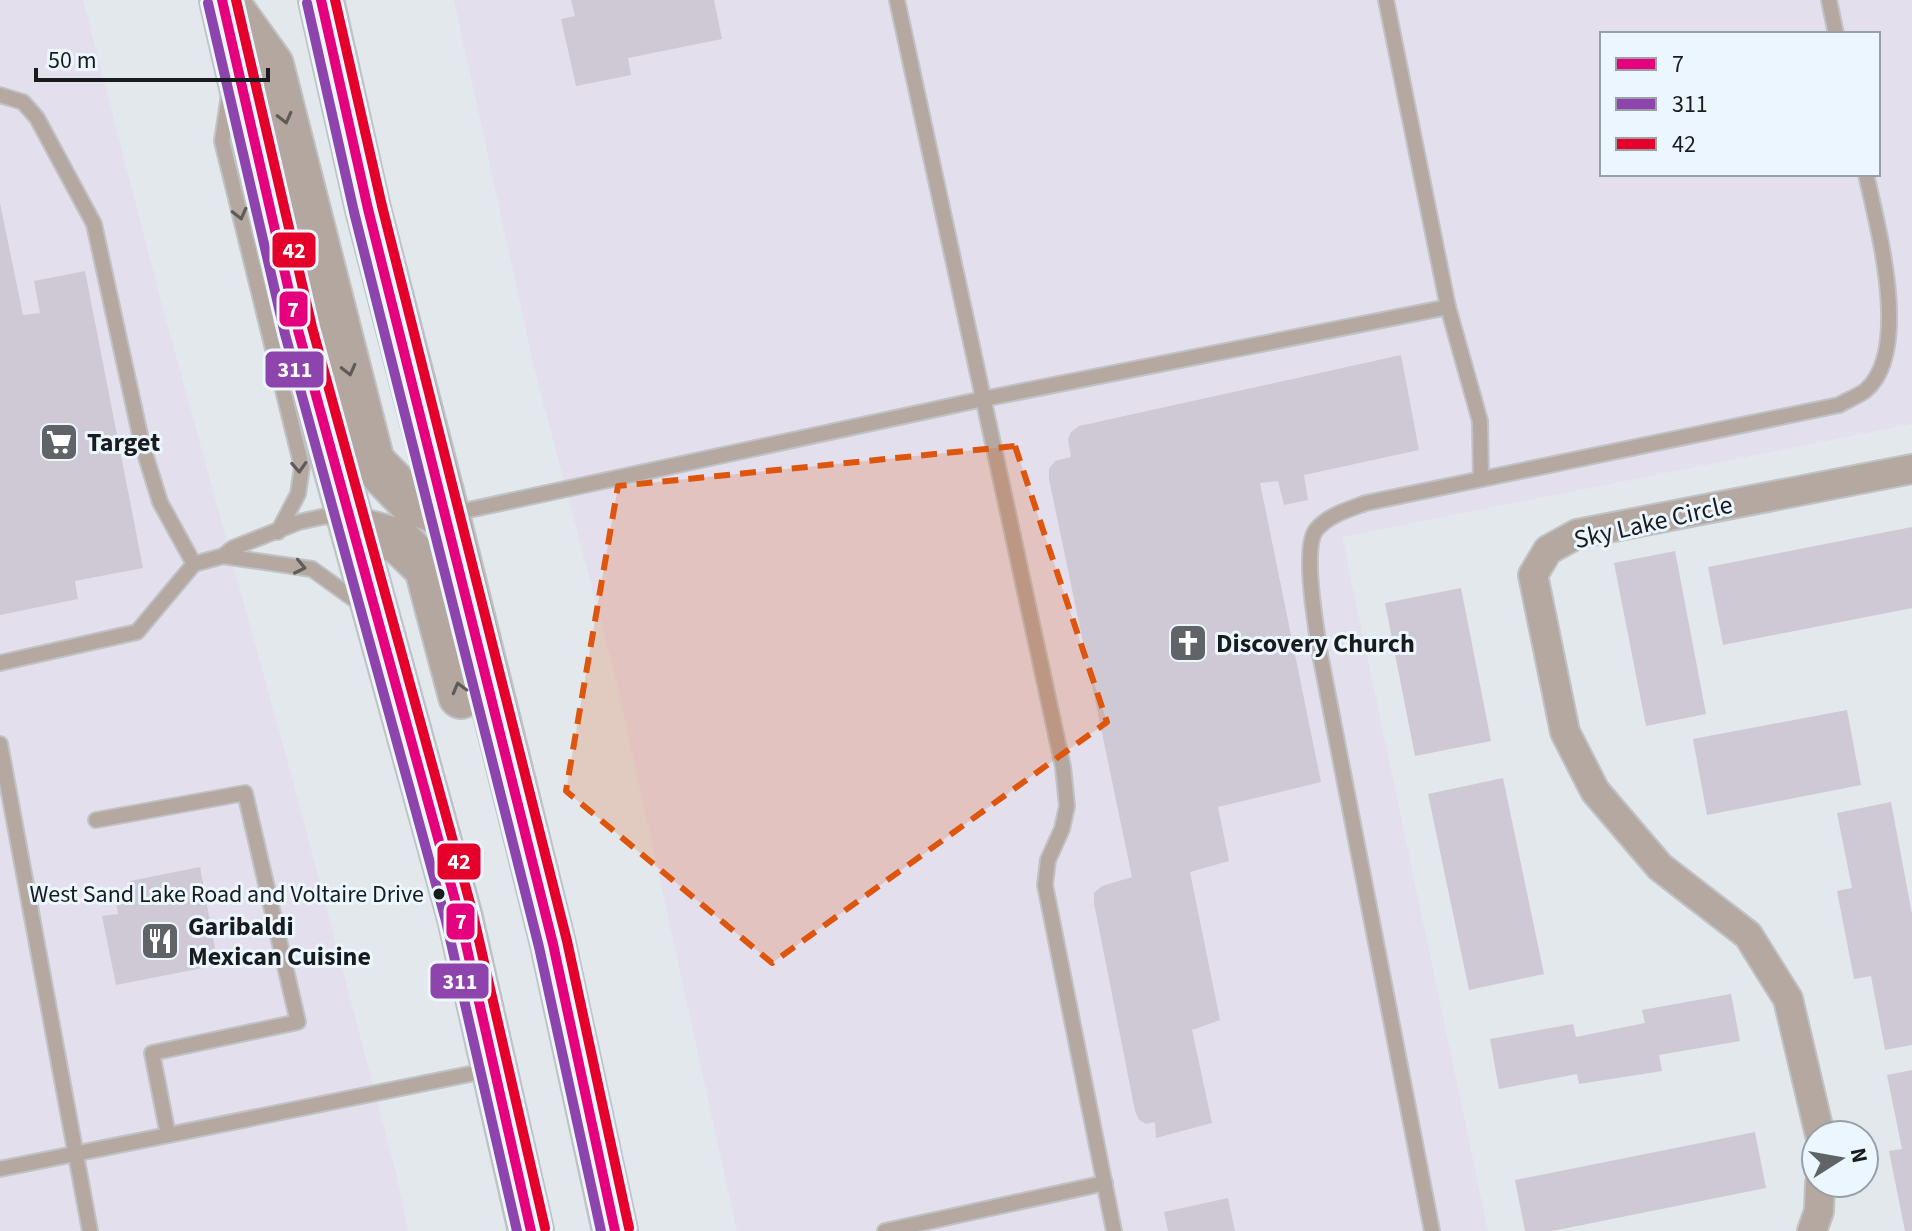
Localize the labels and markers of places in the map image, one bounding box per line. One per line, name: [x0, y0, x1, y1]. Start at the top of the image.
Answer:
supermarket icon: Target: [38, 421, 80, 463]
place label: Target: [87, 424, 160, 461]
church icon: Discovery Church: [1167, 622, 1209, 664]
place label: Discovery Church: [1216, 625, 1415, 662]
place label: West Sand Lake Road and Voltaire Drive: [29, 877, 424, 912]
marker: West Sand Lake Road and Voltaire Drive: [431, 886, 447, 902]
place label: Garibaldi Mexican Cuisine: [188, 908, 371, 975]
restaurant icon: Garibaldi Mexican Cuisine: [139, 920, 181, 962]

